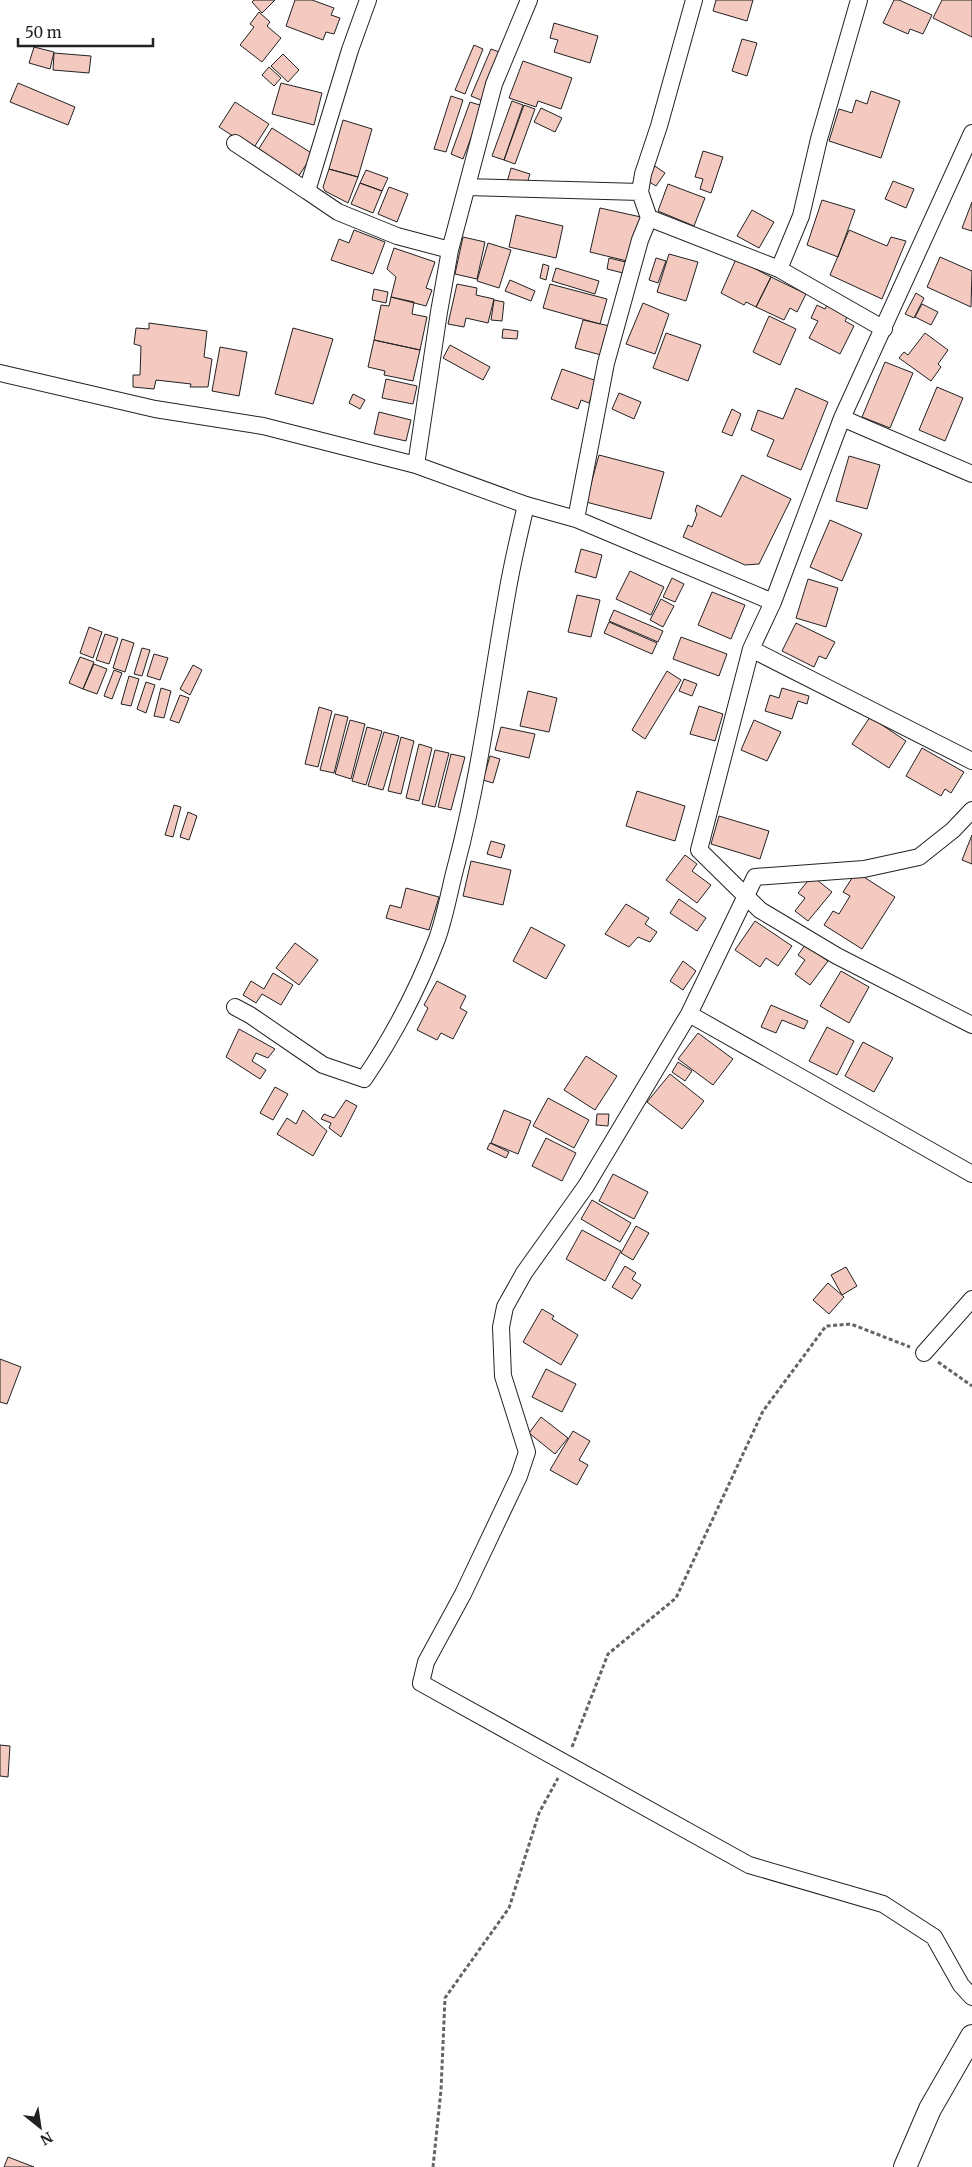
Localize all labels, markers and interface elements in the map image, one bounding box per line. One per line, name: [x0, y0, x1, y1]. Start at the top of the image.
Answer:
scale bar: [18, 15, 152, 47]
text: 50 m: [25, 23, 62, 42]
north arrow: [15, 2102, 65, 2152]
text: N: [37, 2128, 56, 2149]

